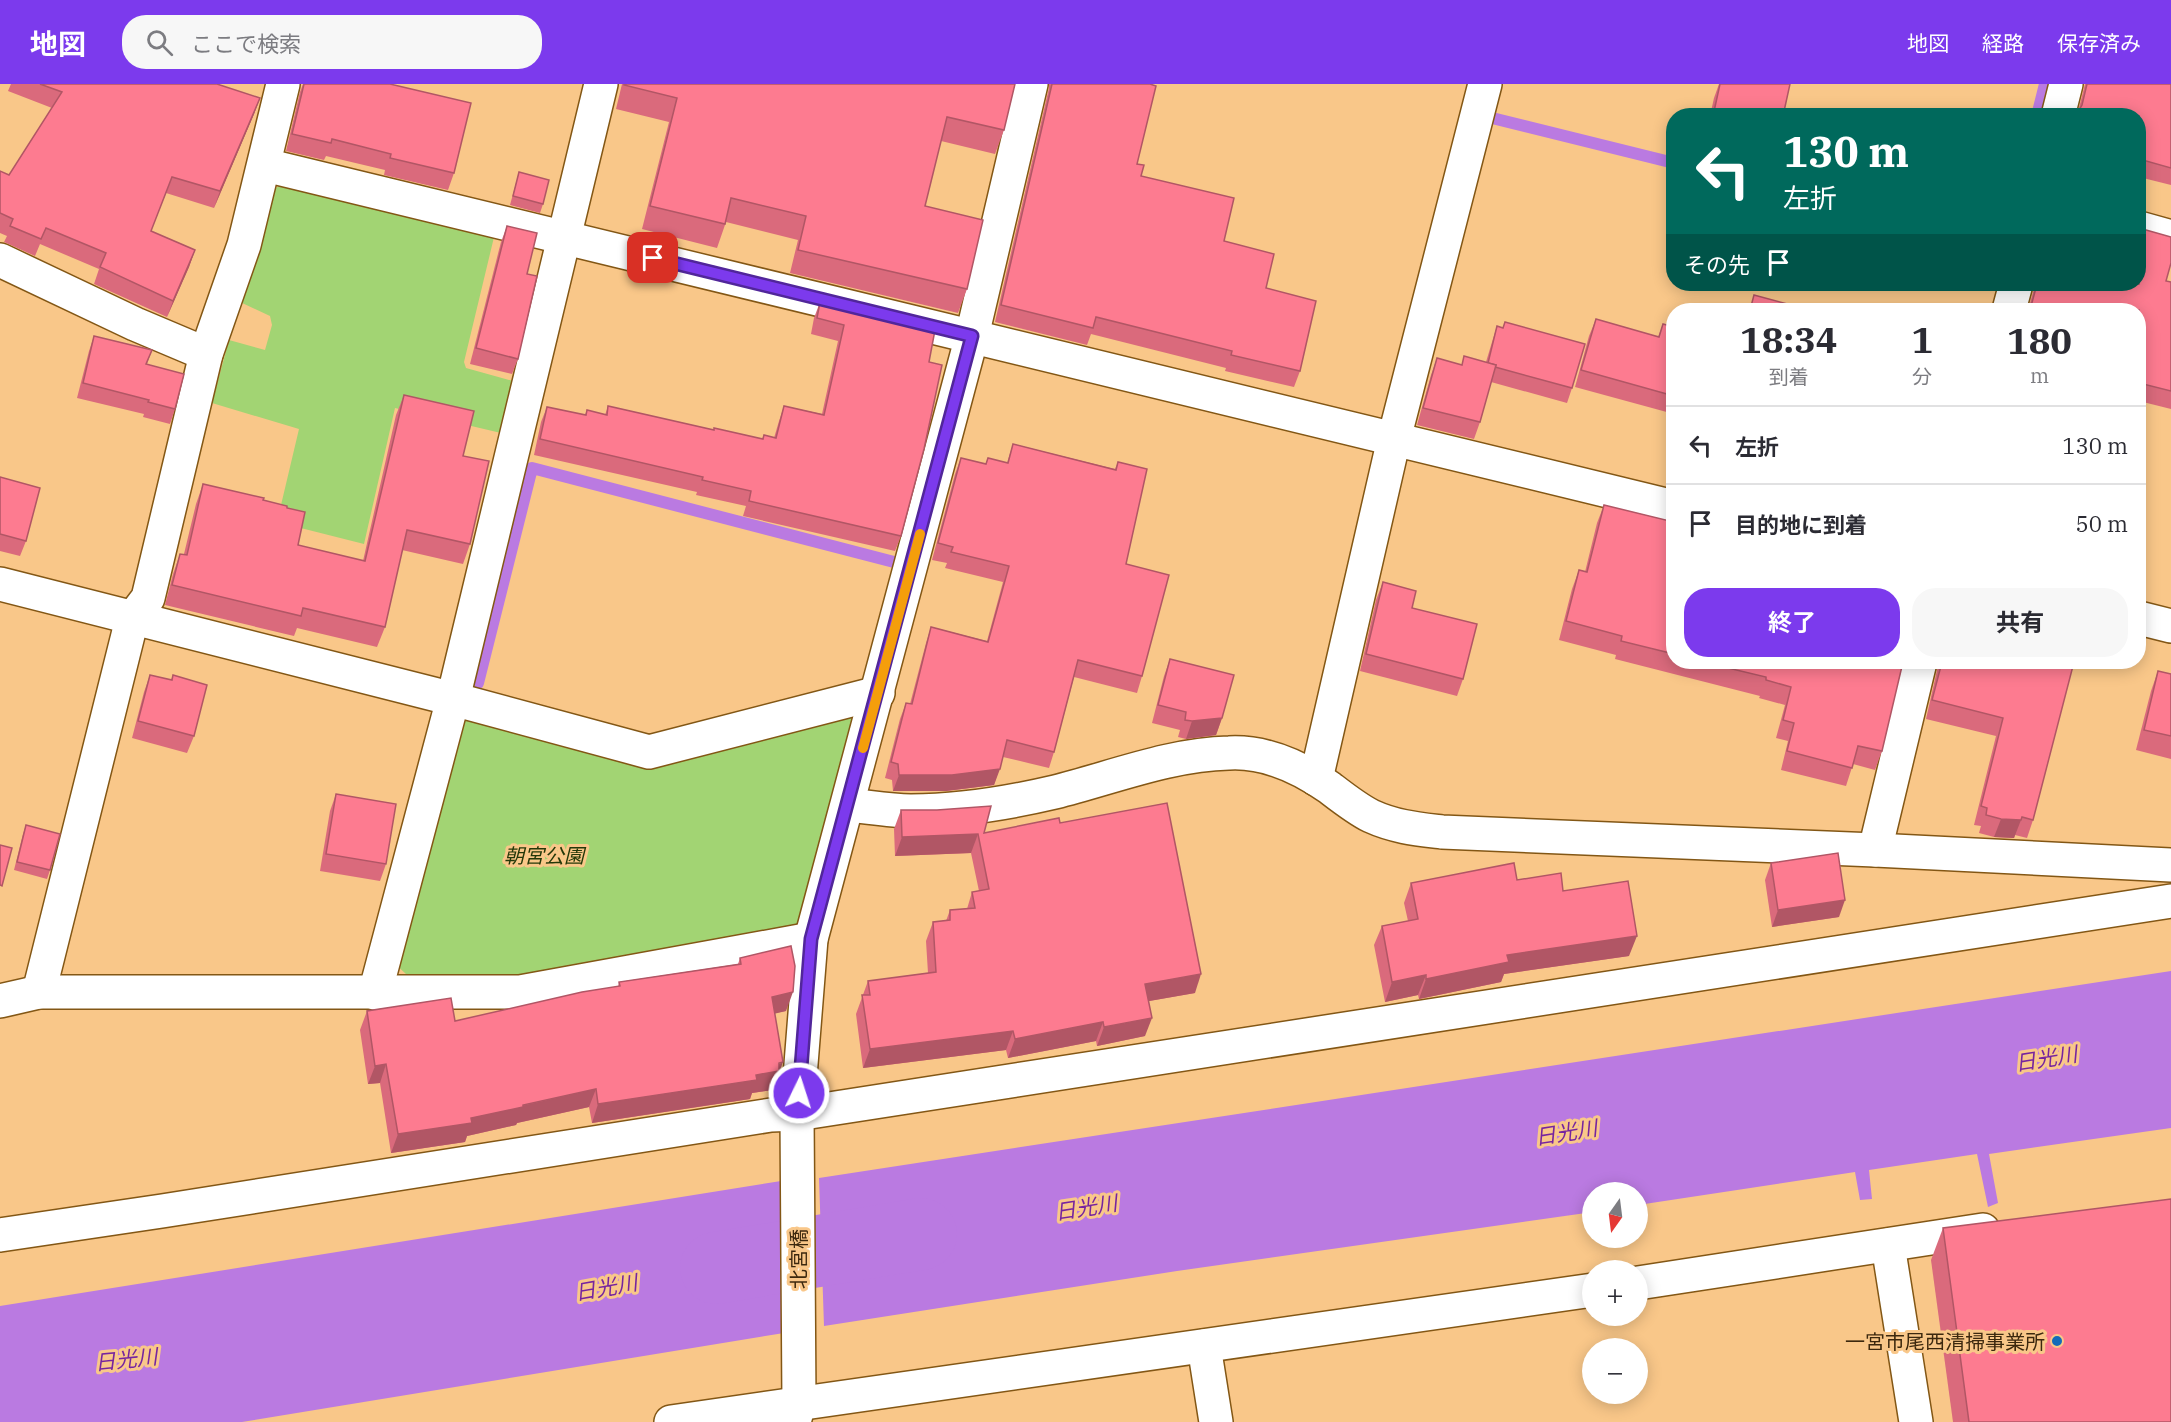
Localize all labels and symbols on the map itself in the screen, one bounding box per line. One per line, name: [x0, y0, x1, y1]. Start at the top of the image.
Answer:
pin: [627, 232, 678, 283]
park label: 朝宮公園: [504, 842, 587, 869]
water label: 日光川: [2013, 1039, 2081, 1077]
position arrow: [767, 1061, 831, 1125]
water label: 日光川: [1533, 1113, 1601, 1151]
north arrow: [1582, 1182, 1648, 1248]
water label: 日光川: [1053, 1188, 1121, 1226]
street label: 北宮橋: [785, 1229, 812, 1289]
water label: 日光川: [573, 1267, 641, 1306]
place label: 一宮市尾西清掃事業所: [1845, 1328, 2045, 1355]
marker: 一宮市尾西清掃事業所: [2050, 1334, 2064, 1348]
water label: 日光川: [93, 1342, 161, 1376]

